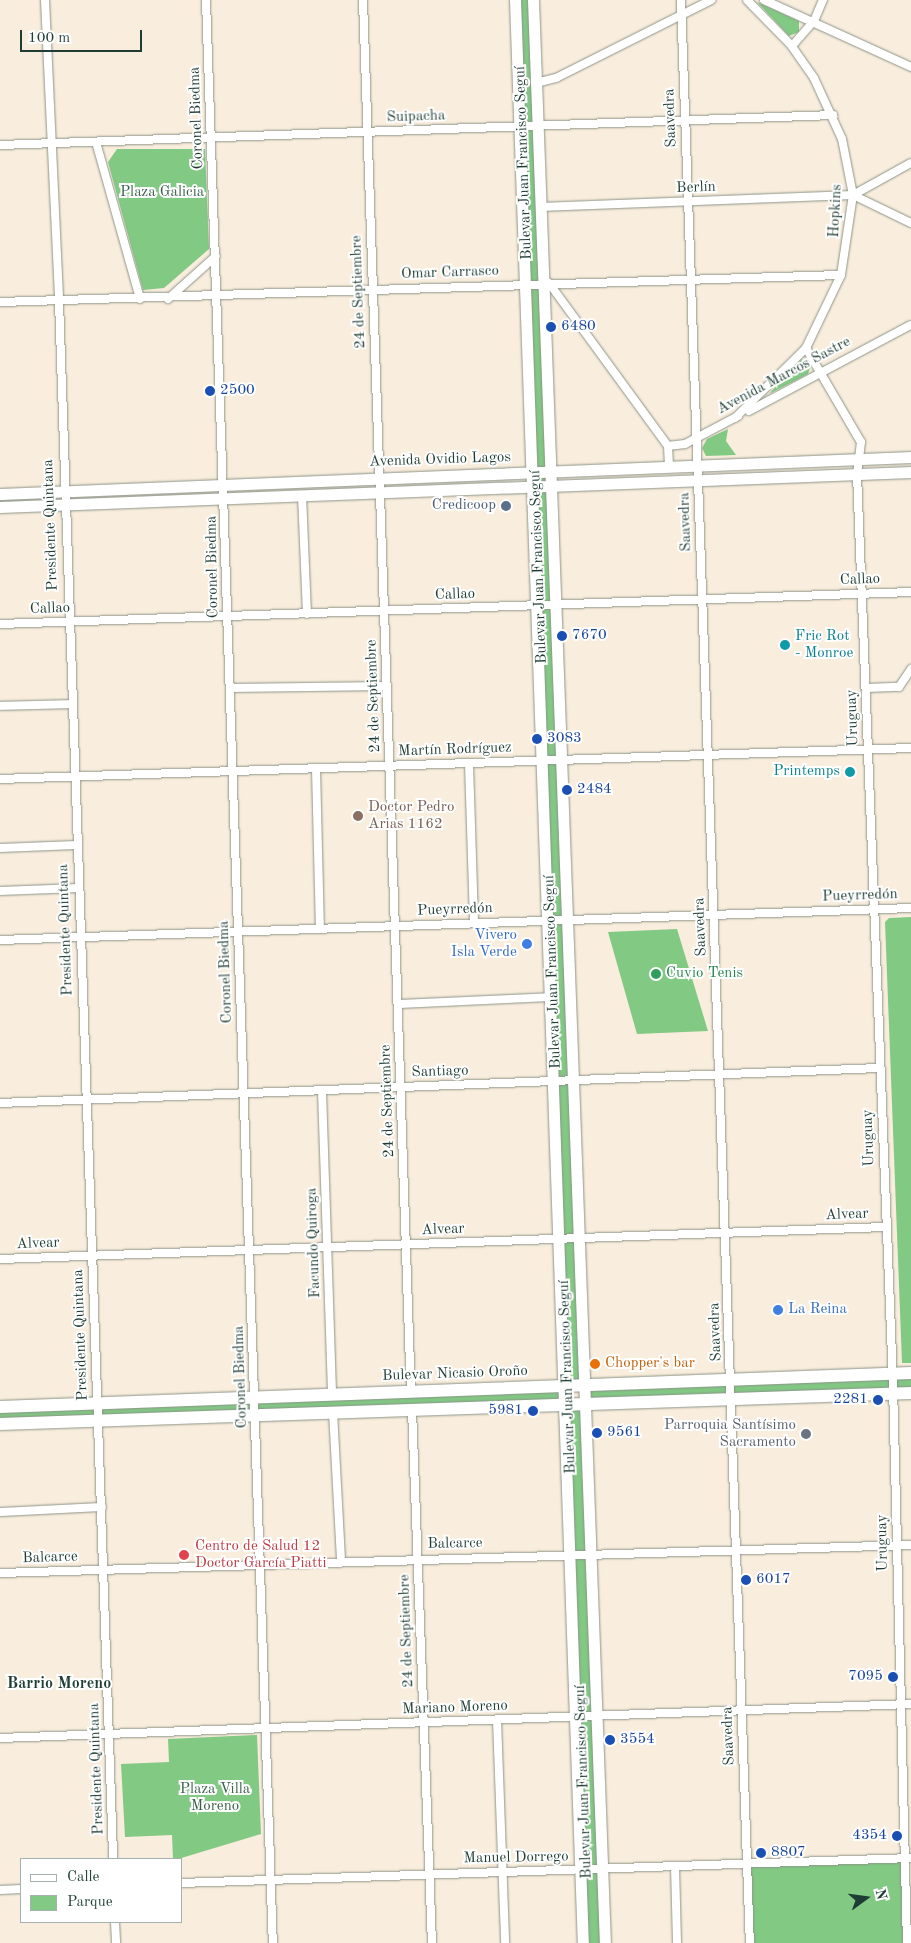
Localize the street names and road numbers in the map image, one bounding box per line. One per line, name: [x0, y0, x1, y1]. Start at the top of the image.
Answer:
street label: Coronel Biedma: [186, 66, 208, 170]
street label: Bulevar Juan Francisco Seguí: [512, 66, 536, 260]
street label: Saavedra: [661, 88, 681, 148]
street label: Suipacha: [386, 107, 446, 127]
street label: Berlín: [676, 178, 716, 198]
street label: Hopkins: [826, 184, 846, 238]
street label: 24 de Septiembre: [348, 235, 370, 349]
street label: Omar Carrasco: [401, 262, 499, 284]
street label: Avenida Marcos Sastre: [714, 333, 854, 419]
street label: Avenida Ovidio Lagos: [369, 449, 511, 471]
street label: Presidente Quintana: [40, 459, 62, 591]
street label: Bulevar Juan Francisco Seguí: [527, 470, 551, 664]
street label: Saavedra: [676, 492, 696, 552]
street label: Coronel Biedma: [203, 515, 223, 619]
street label: Callao: [839, 570, 881, 590]
street label: Callao: [434, 585, 476, 605]
street label: Callao: [29, 599, 71, 619]
street label: 24 de Septiembre: [363, 639, 385, 753]
street label: Uruguay: [843, 689, 863, 747]
street label: Martín Rodríguez: [398, 739, 512, 761]
street label: Presidente Quintana: [55, 864, 77, 996]
street label: Bulevar Juan Francisco Seguí: [541, 875, 565, 1069]
street label: Pueyrredón: [822, 886, 898, 906]
street label: Saavedra: [691, 897, 711, 957]
street label: Pueyrredón: [417, 900, 493, 920]
street label: Coronel Biedma: [215, 920, 237, 1024]
street label: 24 de Septiembre: [377, 1044, 399, 1158]
street label: Santiago: [411, 1062, 469, 1082]
street label: Uruguay: [859, 1109, 879, 1167]
street label: Facundo Quiroga: [303, 1188, 325, 1298]
street label: Alvear: [825, 1205, 869, 1225]
street label: Alvear: [421, 1220, 465, 1240]
street label: Alvear: [16, 1234, 60, 1254]
street label: Presidente Quintana: [70, 1269, 92, 1401]
street label: Bulevar Juan Francisco Seguí: [556, 1280, 580, 1474]
street label: Saavedra: [706, 1302, 726, 1362]
street label: Coronel Biedma: [230, 1325, 252, 1429]
street label: Bulevar Nicasio Oroño: [382, 1362, 528, 1386]
street label: Uruguay: [874, 1514, 892, 1572]
street label: Balcarce: [427, 1535, 483, 1553]
street label: Balcarce: [22, 1548, 78, 1568]
street label: 24 de Septiembre: [396, 1574, 418, 1688]
street label: Bulevar Juan Francisco Seguí: [572, 1685, 596, 1879]
street label: Mariano Moreno: [402, 1697, 508, 1719]
street label: Presidente Quintana: [86, 1703, 108, 1835]
street label: Saavedra: [719, 1706, 739, 1766]
street label: Manuel Dorrego: [463, 1848, 569, 1868]

